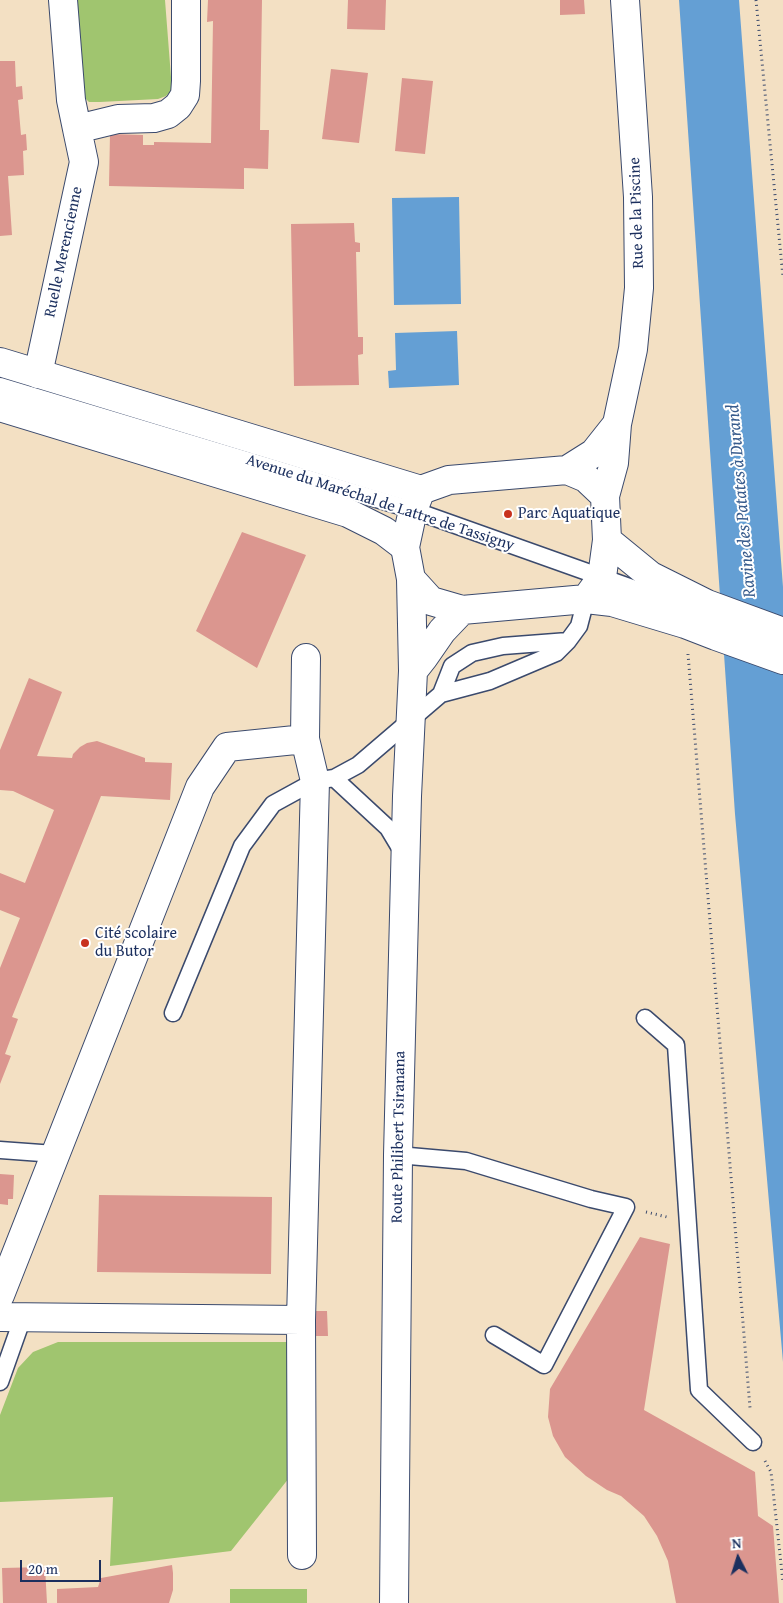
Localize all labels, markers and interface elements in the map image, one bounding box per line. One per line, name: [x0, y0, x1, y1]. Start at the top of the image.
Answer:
street label: Rue de la Piscine: [625, 157, 649, 269]
street label: Ruelle Merencienne: [41, 185, 87, 319]
water label: Ravine des Patates à Durand: [723, 403, 761, 599]
street label: Avenue du Maréchal de Lattre de Tassigny: [244, 450, 516, 556]
place label: Parc Aquatique: [518, 504, 620, 524]
marker: Parc Aquatique: [502, 508, 514, 520]
place label: Cité scolaire du Butor: [95, 924, 177, 962]
marker: Cité scolaire du Butor: [79, 937, 91, 949]
street label: Route Philibert Tsiranana: [388, 1051, 410, 1223]
north arrow: [713, 1533, 763, 1583]
text: N: [731, 1533, 742, 1553]
scale bar: [22, 1550, 104, 1582]
text: 20 m: [28, 1558, 58, 1579]

